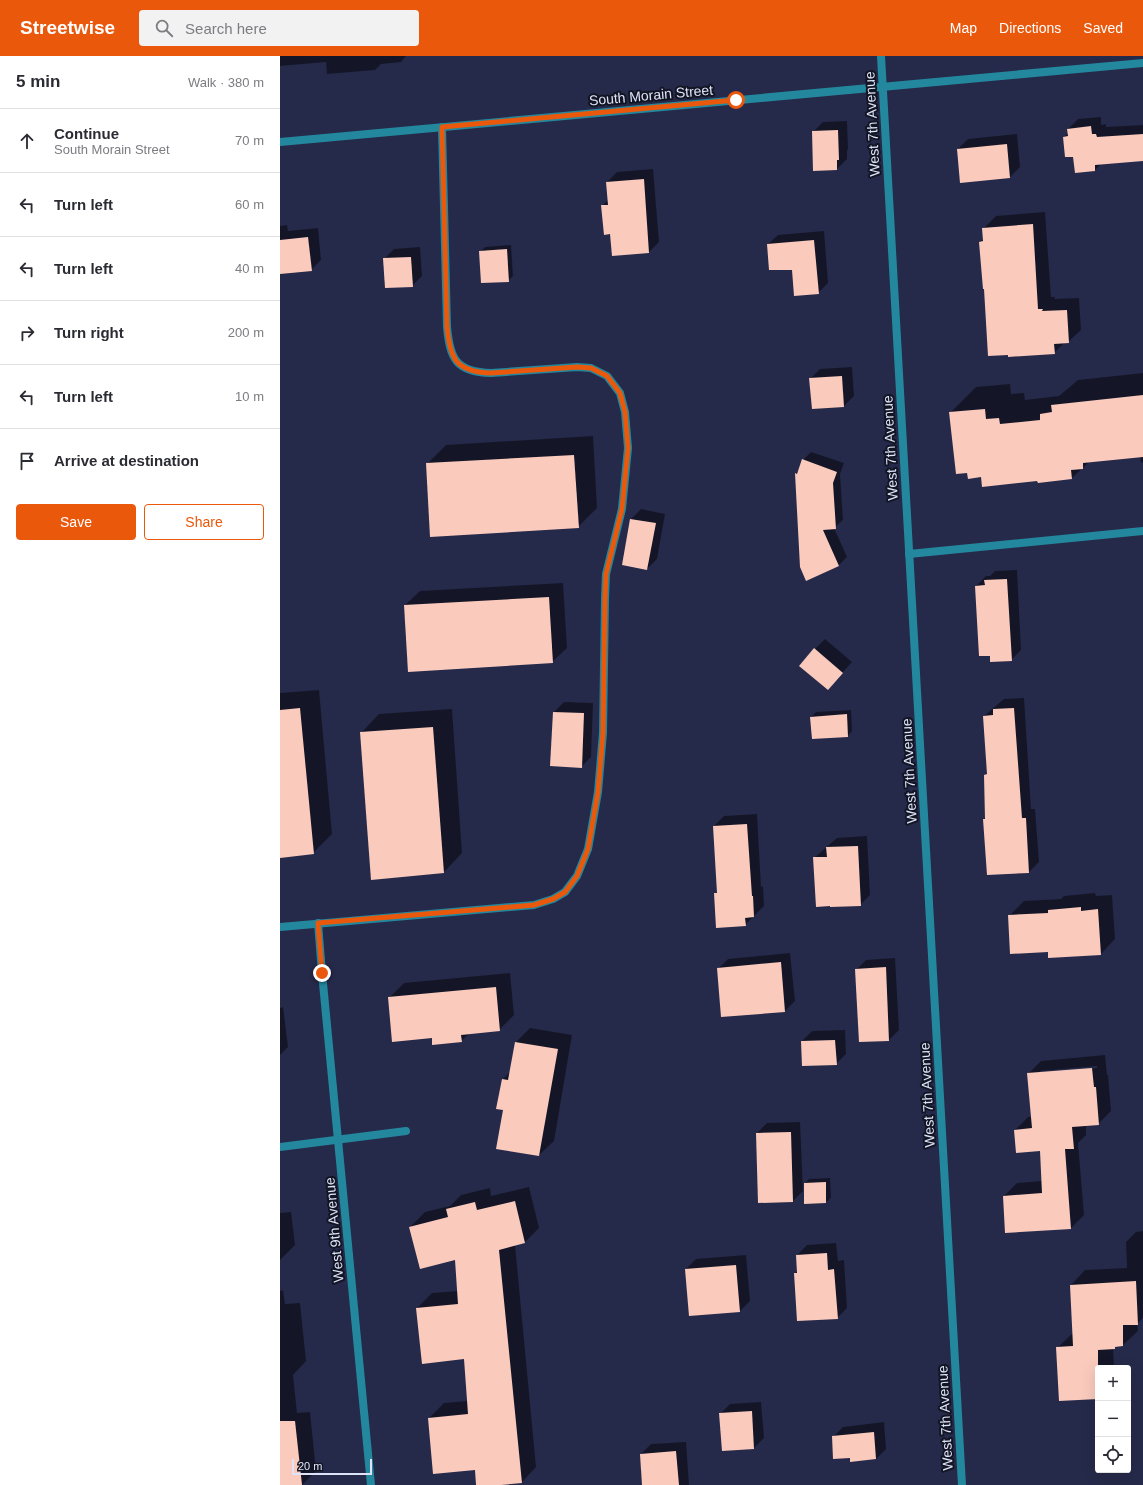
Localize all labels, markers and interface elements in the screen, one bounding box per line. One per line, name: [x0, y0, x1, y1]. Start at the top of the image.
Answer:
search box: [139, 10, 419, 46]
text: Streetwise: [20, 17, 115, 38]
icon: search: [153, 17, 175, 39]
text: Search here: [185, 20, 267, 37]
text: Map: [950, 20, 977, 36]
text: Directions: [999, 20, 1061, 36]
text: Saved: [1083, 20, 1123, 36]
street label: West 7th Avenue: [861, 71, 883, 177]
text: 5 min: [16, 72, 60, 91]
text: Walk · 380 m: [188, 75, 264, 90]
street label: South Morain Street: [588, 82, 714, 108]
route start: [727, 91, 745, 109]
text: Continue: [54, 125, 119, 142]
icon: ahead: [16, 130, 38, 152]
text: 70 m: [235, 133, 264, 148]
text: South Morain Street: [54, 142, 170, 157]
icon: left: [16, 194, 38, 216]
text: Turn left: [54, 196, 113, 213]
text: 60 m: [235, 197, 264, 212]
icon: left: [16, 258, 38, 280]
text: Turn left: [54, 260, 113, 277]
text: 40 m: [235, 261, 264, 276]
icon: right: [16, 322, 38, 344]
text: Turn right: [54, 324, 124, 341]
text: 200 m: [228, 325, 264, 340]
icon: left: [16, 386, 38, 408]
text: Turn left: [54, 388, 113, 405]
text: 10 m: [235, 389, 264, 404]
street label: West 7th Avenue: [879, 395, 901, 501]
icon: arrive: [16, 450, 38, 472]
text: Arrive at destination: [54, 452, 199, 469]
button: Save: [16, 504, 136, 540]
button: Share: [144, 504, 264, 540]
street label: West 7th Avenue: [898, 718, 920, 824]
route end: [313, 964, 331, 982]
street label: West 7th Avenue: [916, 1042, 938, 1148]
street label: West 9th Avenue: [321, 1177, 347, 1283]
street label: West 7th Avenue: [934, 1365, 956, 1471]
map controls: [1095, 1365, 1131, 1473]
button: +: [1095, 1365, 1131, 1401]
button: −: [1095, 1401, 1131, 1437]
button: locate: [1095, 1437, 1131, 1473]
scale bar: [292, 1457, 372, 1476]
text: 20 m: [298, 1460, 322, 1472]

